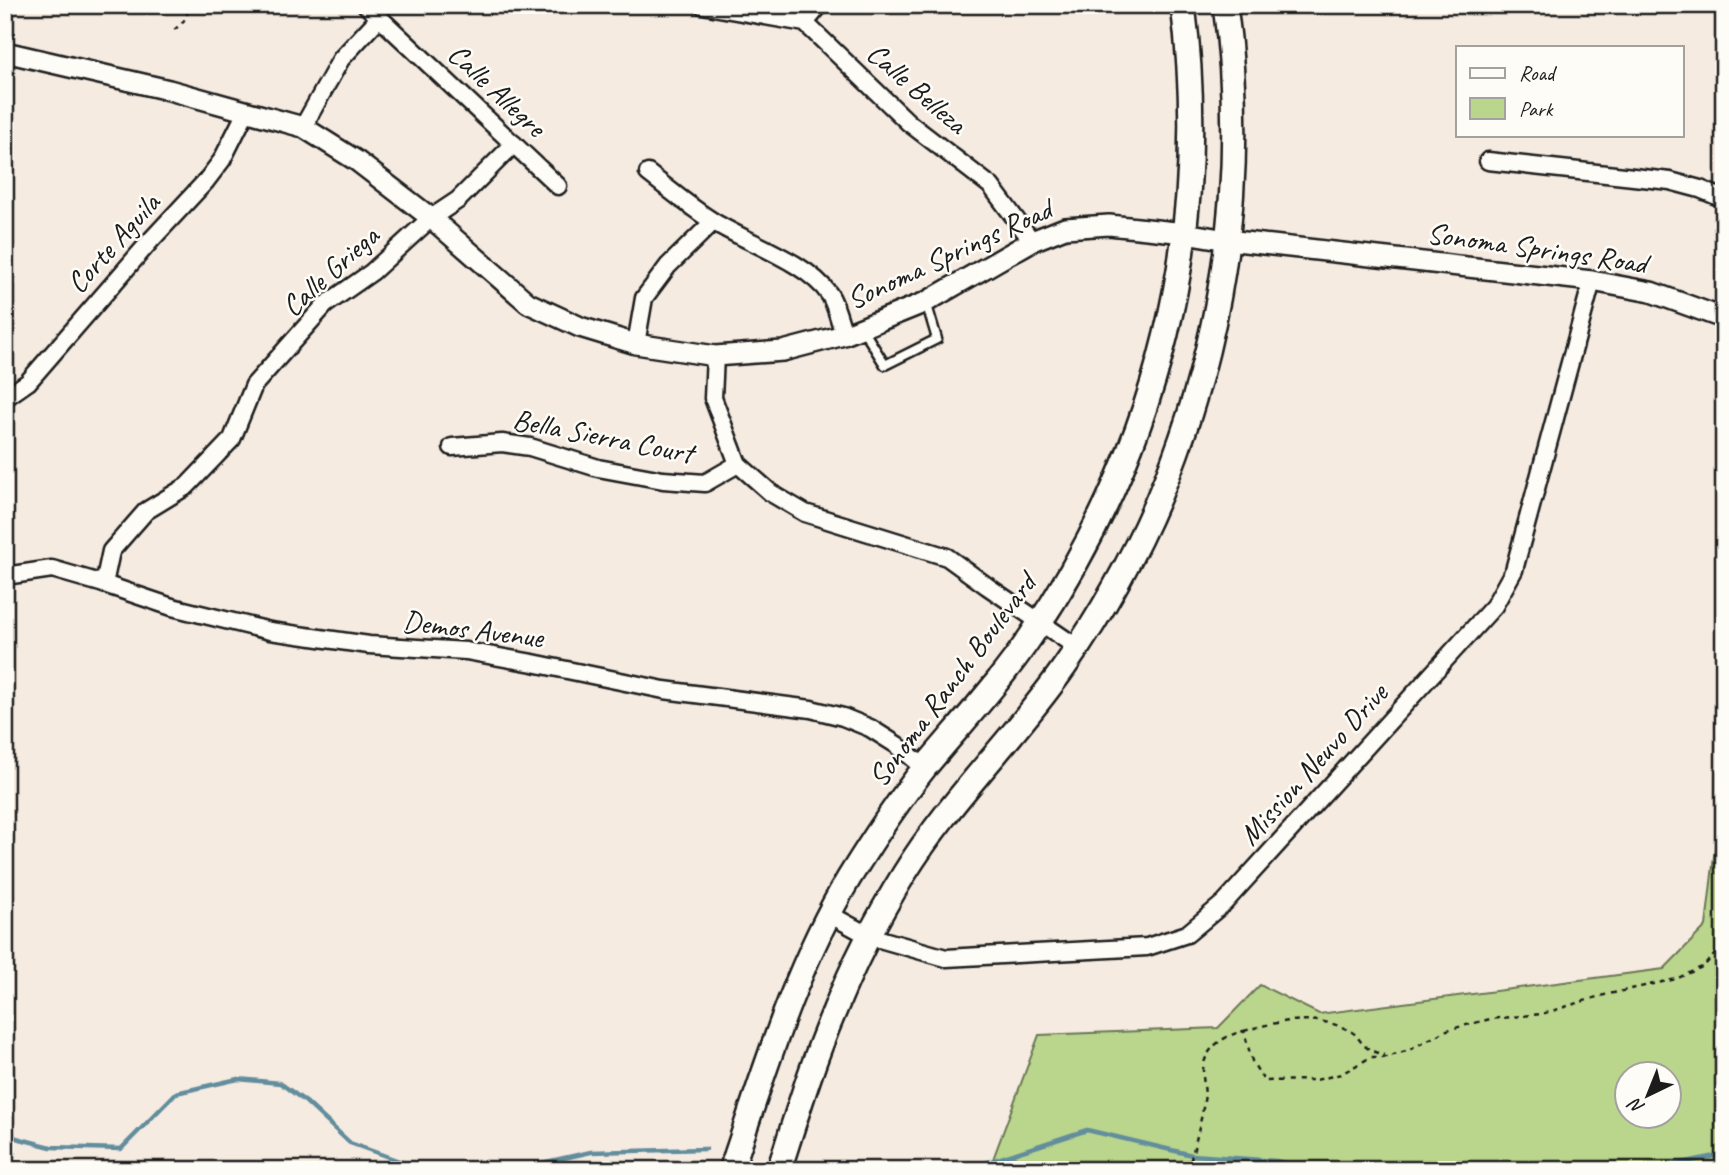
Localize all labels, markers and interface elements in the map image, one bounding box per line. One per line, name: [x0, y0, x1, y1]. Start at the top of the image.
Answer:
street label: Calle Belleza: [859, 34, 977, 143]
street label: Calle Allegre: [440, 35, 556, 147]
legend: [1456, 46, 1684, 136]
text: Road: [1519, 60, 1558, 86]
text: Park: [1519, 96, 1554, 122]
street label: Corte Aguila: [58, 183, 169, 301]
street label: Sonoma Springs Road: [841, 188, 1061, 318]
street label: Sonoma Springs Road: [1425, 214, 1653, 283]
street label: Calle Griega: [273, 216, 388, 325]
street label: Bella Sierra Court: [510, 400, 700, 473]
street label: Sonoma Ranch Boulevard: [859, 562, 1047, 794]
street label: Demos Avenue: [401, 602, 548, 657]
street label: Mission Neuvo Drive: [1230, 673, 1397, 853]
north arrow: [1614, 1060, 1684, 1130]
text: N: [1622, 1092, 1650, 1119]

